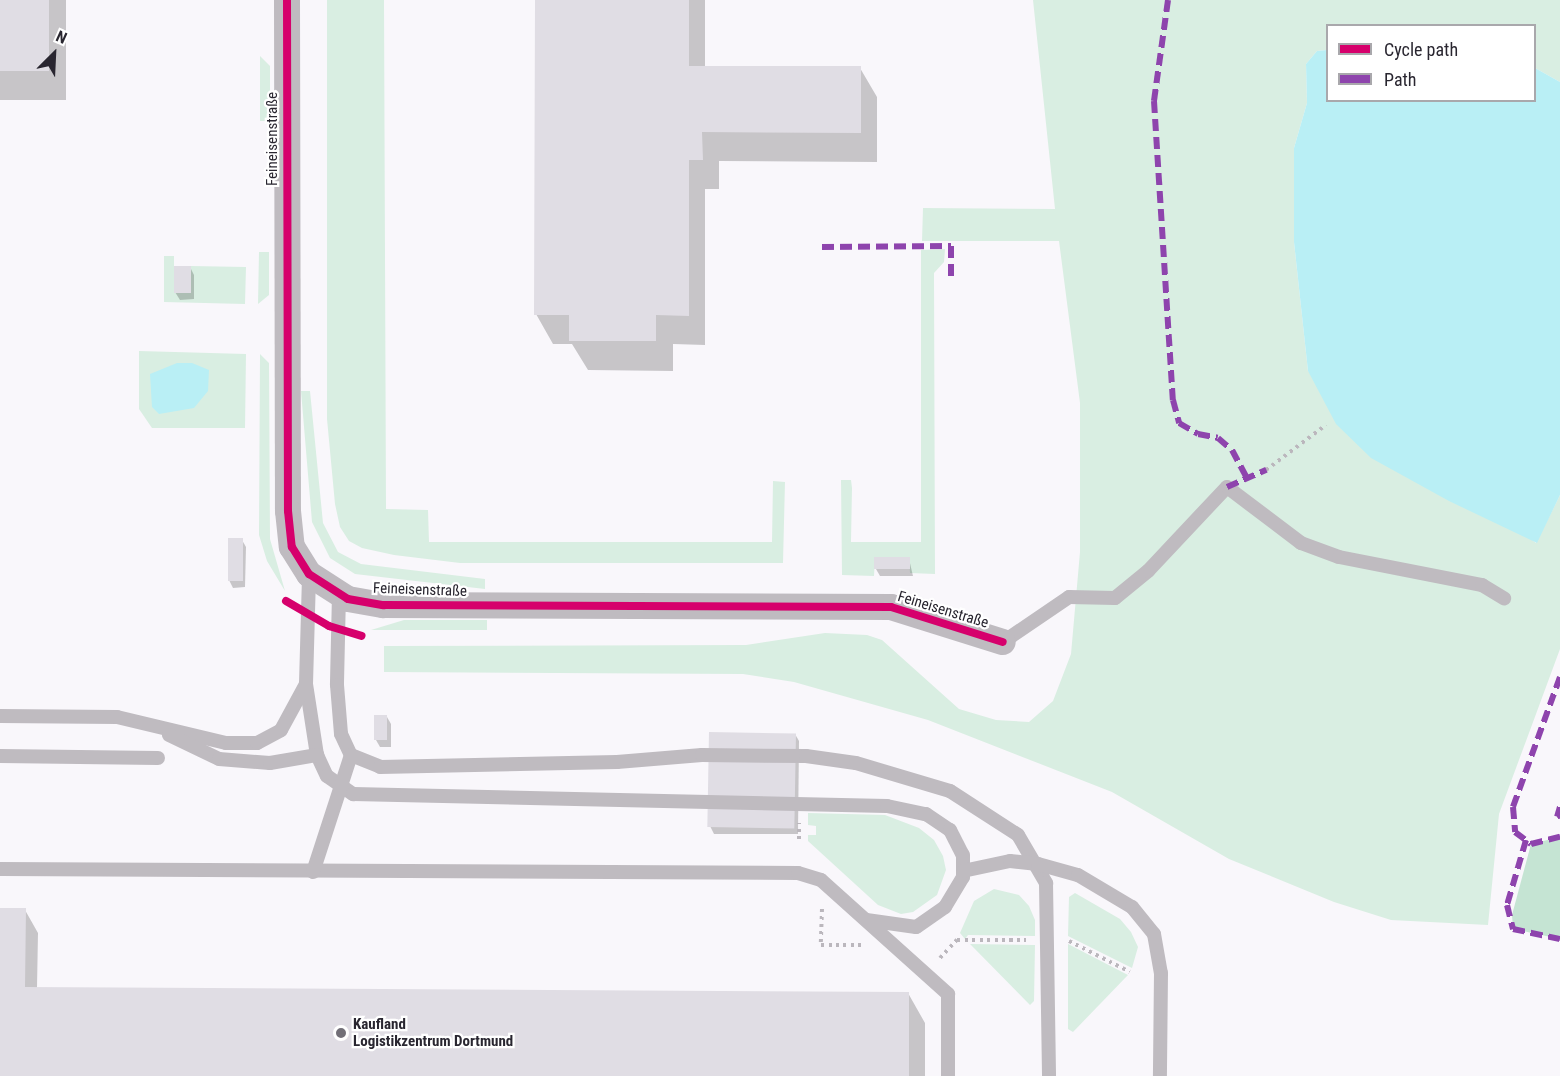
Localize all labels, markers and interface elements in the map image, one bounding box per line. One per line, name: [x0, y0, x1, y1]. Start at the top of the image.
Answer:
north arrow: [24, 24, 84, 84]
legend: [1326, 24, 1536, 102]
text: N: [53, 26, 70, 48]
text: Cycle path: [1384, 39, 1458, 60]
text: Path: [1384, 69, 1417, 90]
street label: Feineisenstraße: [264, 92, 282, 186]
street label: Feineisenstraße: [373, 579, 467, 601]
street label: Feineisenstraße: [895, 588, 991, 632]
place label: Kaufland Logistikzentrum Dortmund: [353, 1015, 513, 1050]
marker: Kaufland Logistikzentrum Dortmund: [334, 1026, 348, 1040]

